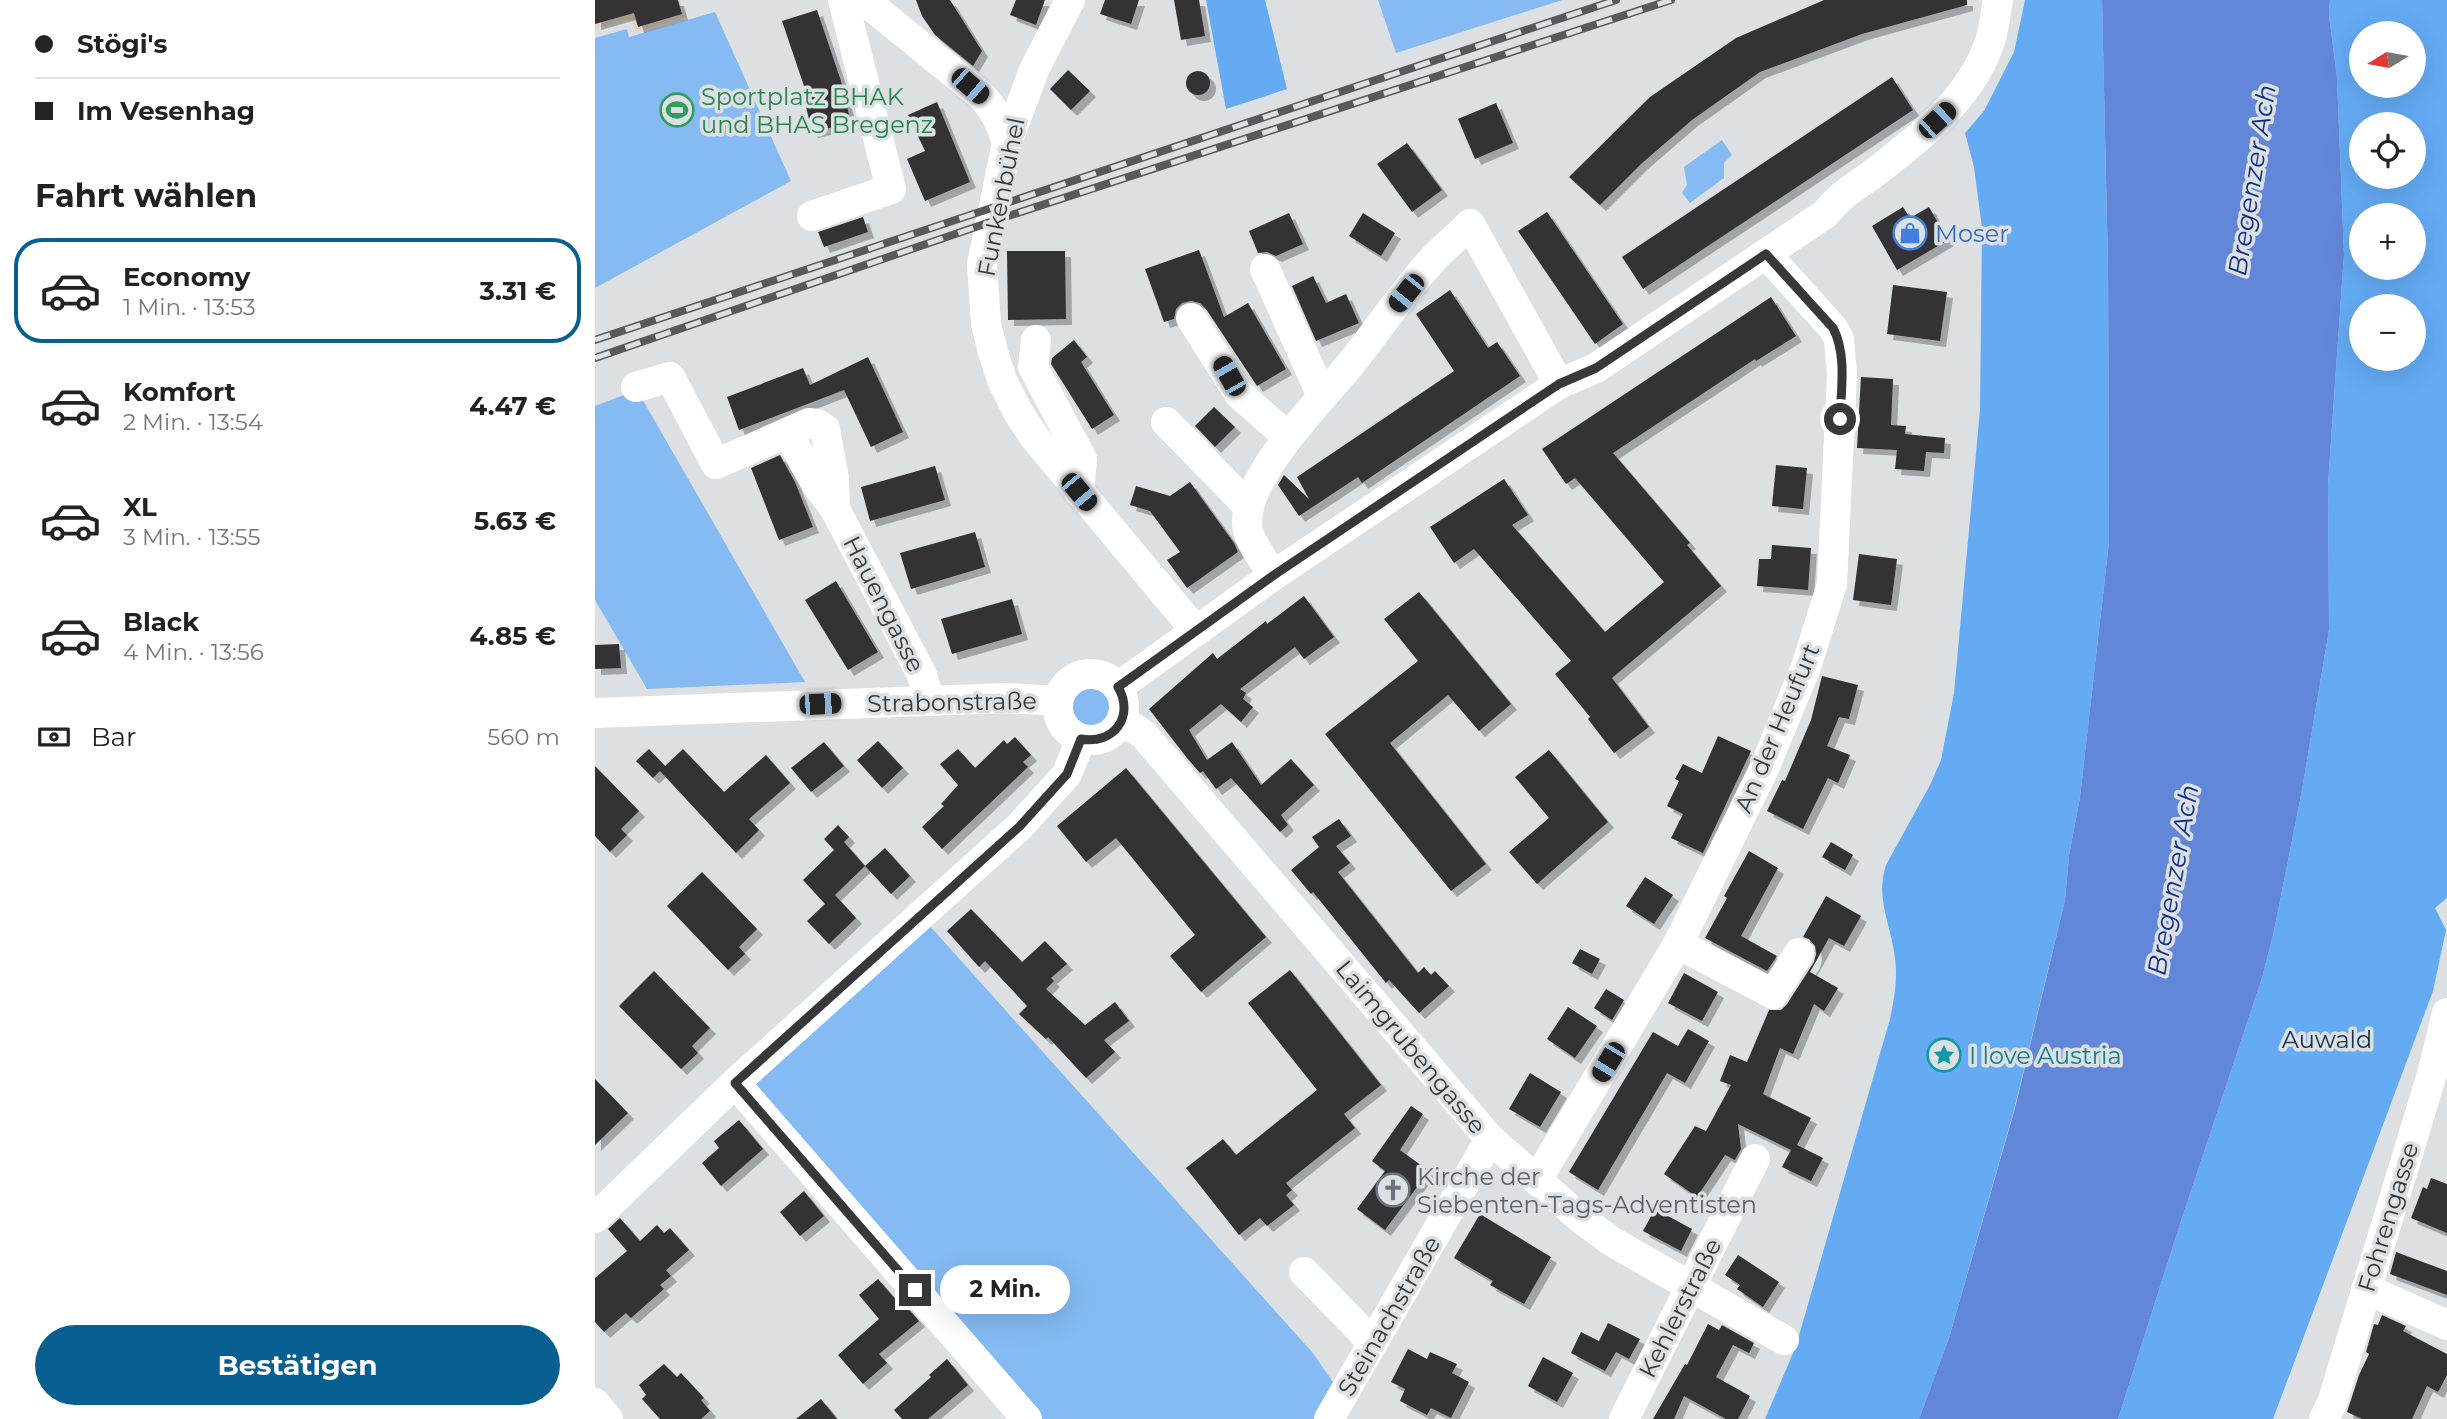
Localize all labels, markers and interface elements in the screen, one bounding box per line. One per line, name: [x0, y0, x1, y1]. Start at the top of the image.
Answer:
north arrow: [2349, 21, 2425, 98]
map controls: [2349, 21, 2426, 371]
text: Stögi's: [77, 28, 167, 60]
car: [948, 64, 993, 108]
place label: Sportplatz BHAK und BHAS Bregenz: [701, 82, 933, 139]
water label: Bregenzer Ach: [2221, 82, 2283, 278]
sports icon: Sportplatz BHAK und BHAS Bregenz: [658, 91, 696, 129]
text: Im Vesenhag: [77, 95, 255, 127]
car: [1915, 98, 1960, 142]
button: locate: [2349, 112, 2426, 189]
street label: Funkenbühel: [971, 115, 1031, 279]
text: Fahrt wählen: [35, 176, 257, 215]
button: +: [2349, 203, 2426, 280]
shop icon: Moser: [1891, 214, 1929, 252]
place label: Moser: [1935, 219, 2009, 248]
icon: car: [39, 259, 102, 322]
text: Economy: [123, 261, 250, 293]
car: [1385, 270, 1428, 316]
text: 3.31 €: [480, 275, 556, 307]
text: 1 Min. · 13:53: [123, 293, 256, 321]
button: −: [2349, 294, 2426, 371]
car: [1210, 353, 1249, 399]
icon: car: [39, 374, 102, 437]
text: Komfort: [123, 376, 236, 408]
text: 4.47 €: [469, 390, 556, 422]
route start: [1824, 403, 1856, 435]
text: 2 Min. · 13:54: [123, 408, 263, 436]
car: [1058, 469, 1101, 515]
icon: car: [39, 489, 102, 552]
text: XL: [123, 491, 157, 523]
text: 5.63 €: [474, 505, 556, 537]
text: 3 Min. · 13:55: [123, 523, 261, 551]
street label: Hauengasse: [837, 531, 931, 677]
icon: car: [39, 604, 102, 667]
text: Black: [123, 606, 199, 638]
text: 4.85 €: [469, 620, 556, 652]
text: 4 Min. · 13:56: [123, 638, 264, 666]
street label: An der Heufurt: [1728, 639, 1826, 817]
street label: Strabonstraße: [867, 686, 1037, 718]
car: [799, 693, 842, 715]
icon: cash: [35, 718, 73, 756]
text: Bar: [91, 721, 136, 753]
text: 560 m: [487, 723, 560, 751]
water label: Bregenzer Ach: [2140, 782, 2206, 978]
street label: Laimgrubengasse: [1330, 954, 1492, 1140]
park label: Auwald: [2282, 1025, 2372, 1054]
place icon: I love Austria: [1925, 1036, 1963, 1074]
car: [1589, 1039, 1628, 1085]
place label: I love Austria: [1969, 1041, 2122, 1070]
street label: Fohrengasse: [2352, 1139, 2424, 1295]
place label: Kirche der Siebenten-Tags-Adventisten: [1417, 1162, 1757, 1219]
church icon: Kirche der Siebenten-Tags-Adventisten: [1374, 1171, 1412, 1209]
street label: Steinachstraße: [1332, 1231, 1446, 1401]
street label: Kehlerstraße: [1632, 1233, 1728, 1383]
callout: 2 Min.: [939, 1266, 1069, 1314]
route end: [899, 1274, 931, 1306]
text: 2 Min.: [970, 1275, 1040, 1303]
button: Bestätigen: [35, 1325, 560, 1405]

